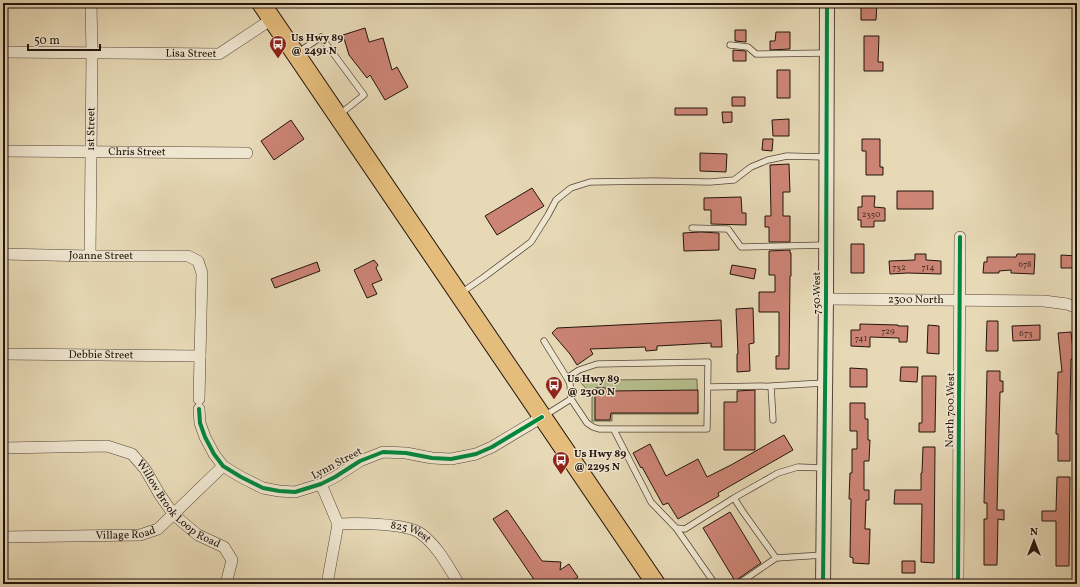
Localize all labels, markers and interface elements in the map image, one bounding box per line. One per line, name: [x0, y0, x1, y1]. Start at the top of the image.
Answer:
scale bar: [28, 26, 100, 52]
place label: Us Hwy 89 @ 2491 N: [291, 31, 343, 59]
text: 50 m: [34, 33, 60, 49]
bus stop icon: Us Hwy 89 @ 2491 N: [268, 34, 288, 59]
street label: Lisa Street: [166, 46, 217, 61]
street label: 1st Street: [84, 107, 99, 151]
street label: Chris Street: [108, 144, 166, 160]
house number: 2350: [862, 208, 881, 221]
street label: Joanne Street: [69, 248, 133, 264]
house number: 678: [1018, 258, 1032, 271]
house number: 732: [892, 261, 906, 274]
house number: 714: [921, 261, 935, 274]
street label: 750 West: [810, 271, 825, 314]
street label: 2300 North: [888, 292, 944, 308]
house number: 729: [881, 325, 895, 338]
house number: 673: [1019, 327, 1033, 340]
house number: 741: [855, 332, 867, 345]
street label: Debbie Street: [69, 347, 134, 363]
place label: Us Hwy 89 @ 2300 N: [567, 372, 619, 400]
street label: North 700 West: [943, 372, 959, 448]
bus stop icon: Us Hwy 89 @ 2300 N: [544, 375, 564, 400]
street label: Lynn Street: [309, 444, 365, 484]
place label: Us Hwy 89 @ 2295 N: [574, 447, 626, 475]
bus stop icon: Us Hwy 89 @ 2295 N: [551, 450, 571, 475]
street label: Willow Brook Loop Road: [133, 457, 223, 552]
street label: 825 West: [390, 518, 434, 546]
north arrow: [1014, 521, 1054, 561]
street label: Village Road: [96, 523, 158, 543]
text: N: [1030, 525, 1038, 540]

